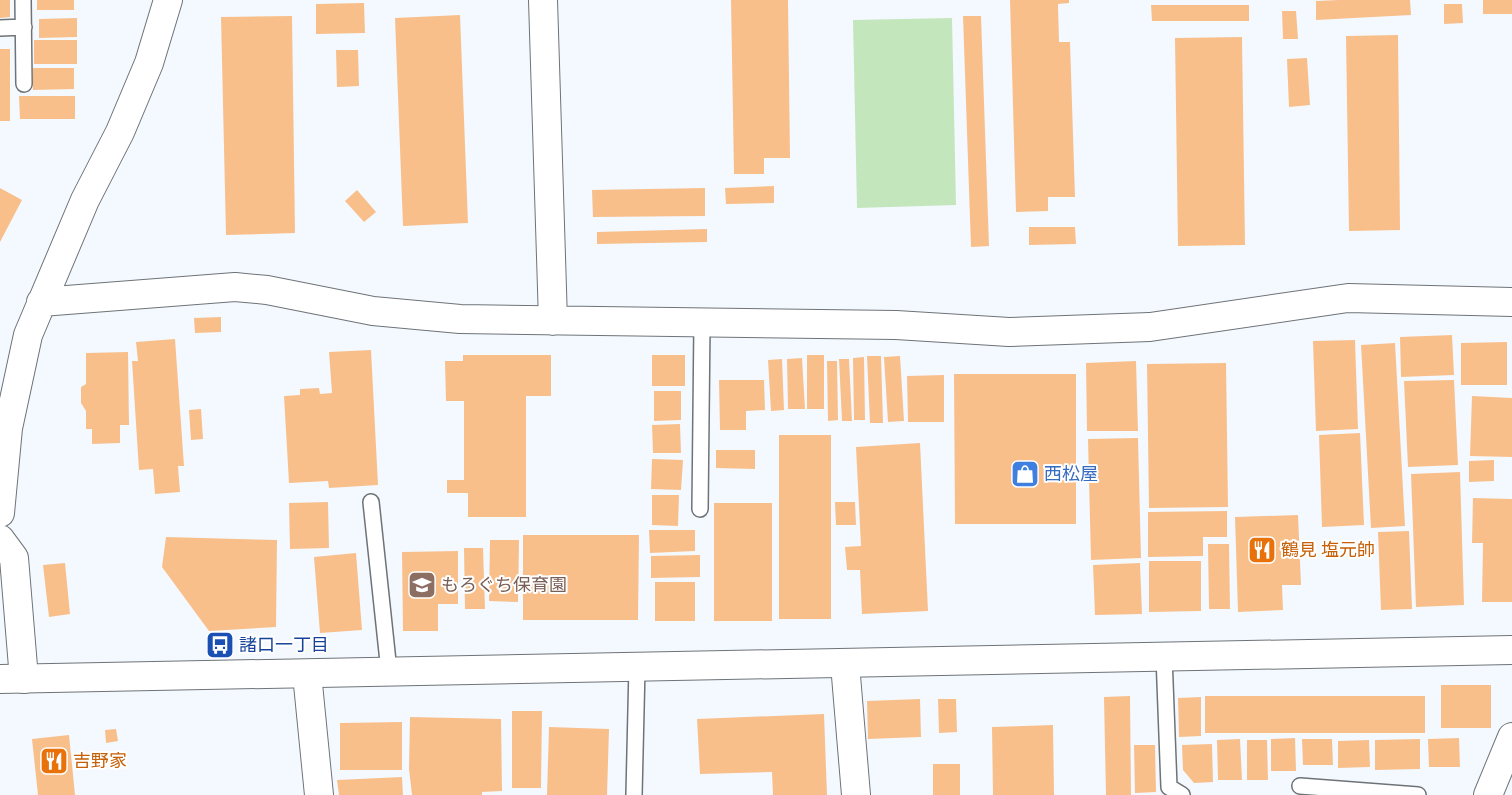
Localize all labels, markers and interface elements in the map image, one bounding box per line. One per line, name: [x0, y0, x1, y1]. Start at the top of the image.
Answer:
shop icon: 西松屋: [1010, 459, 1040, 489]
place label: 西松屋: [1044, 461, 1098, 486]
restaurant icon: 鶴見 塩元帥: [1247, 535, 1277, 565]
place label: 鶴見 塩元帥: [1281, 537, 1375, 562]
school or university icon: もろぐち保育園: [407, 570, 437, 600]
place label: もろぐち保育園: [441, 572, 567, 597]
bus stop icon: 諸口一丁目: [205, 630, 235, 660]
place label: 諸口一丁目: [239, 632, 329, 657]
restaurant icon: 吉野家: [39, 746, 69, 776]
place label: 吉野家: [73, 748, 127, 773]

